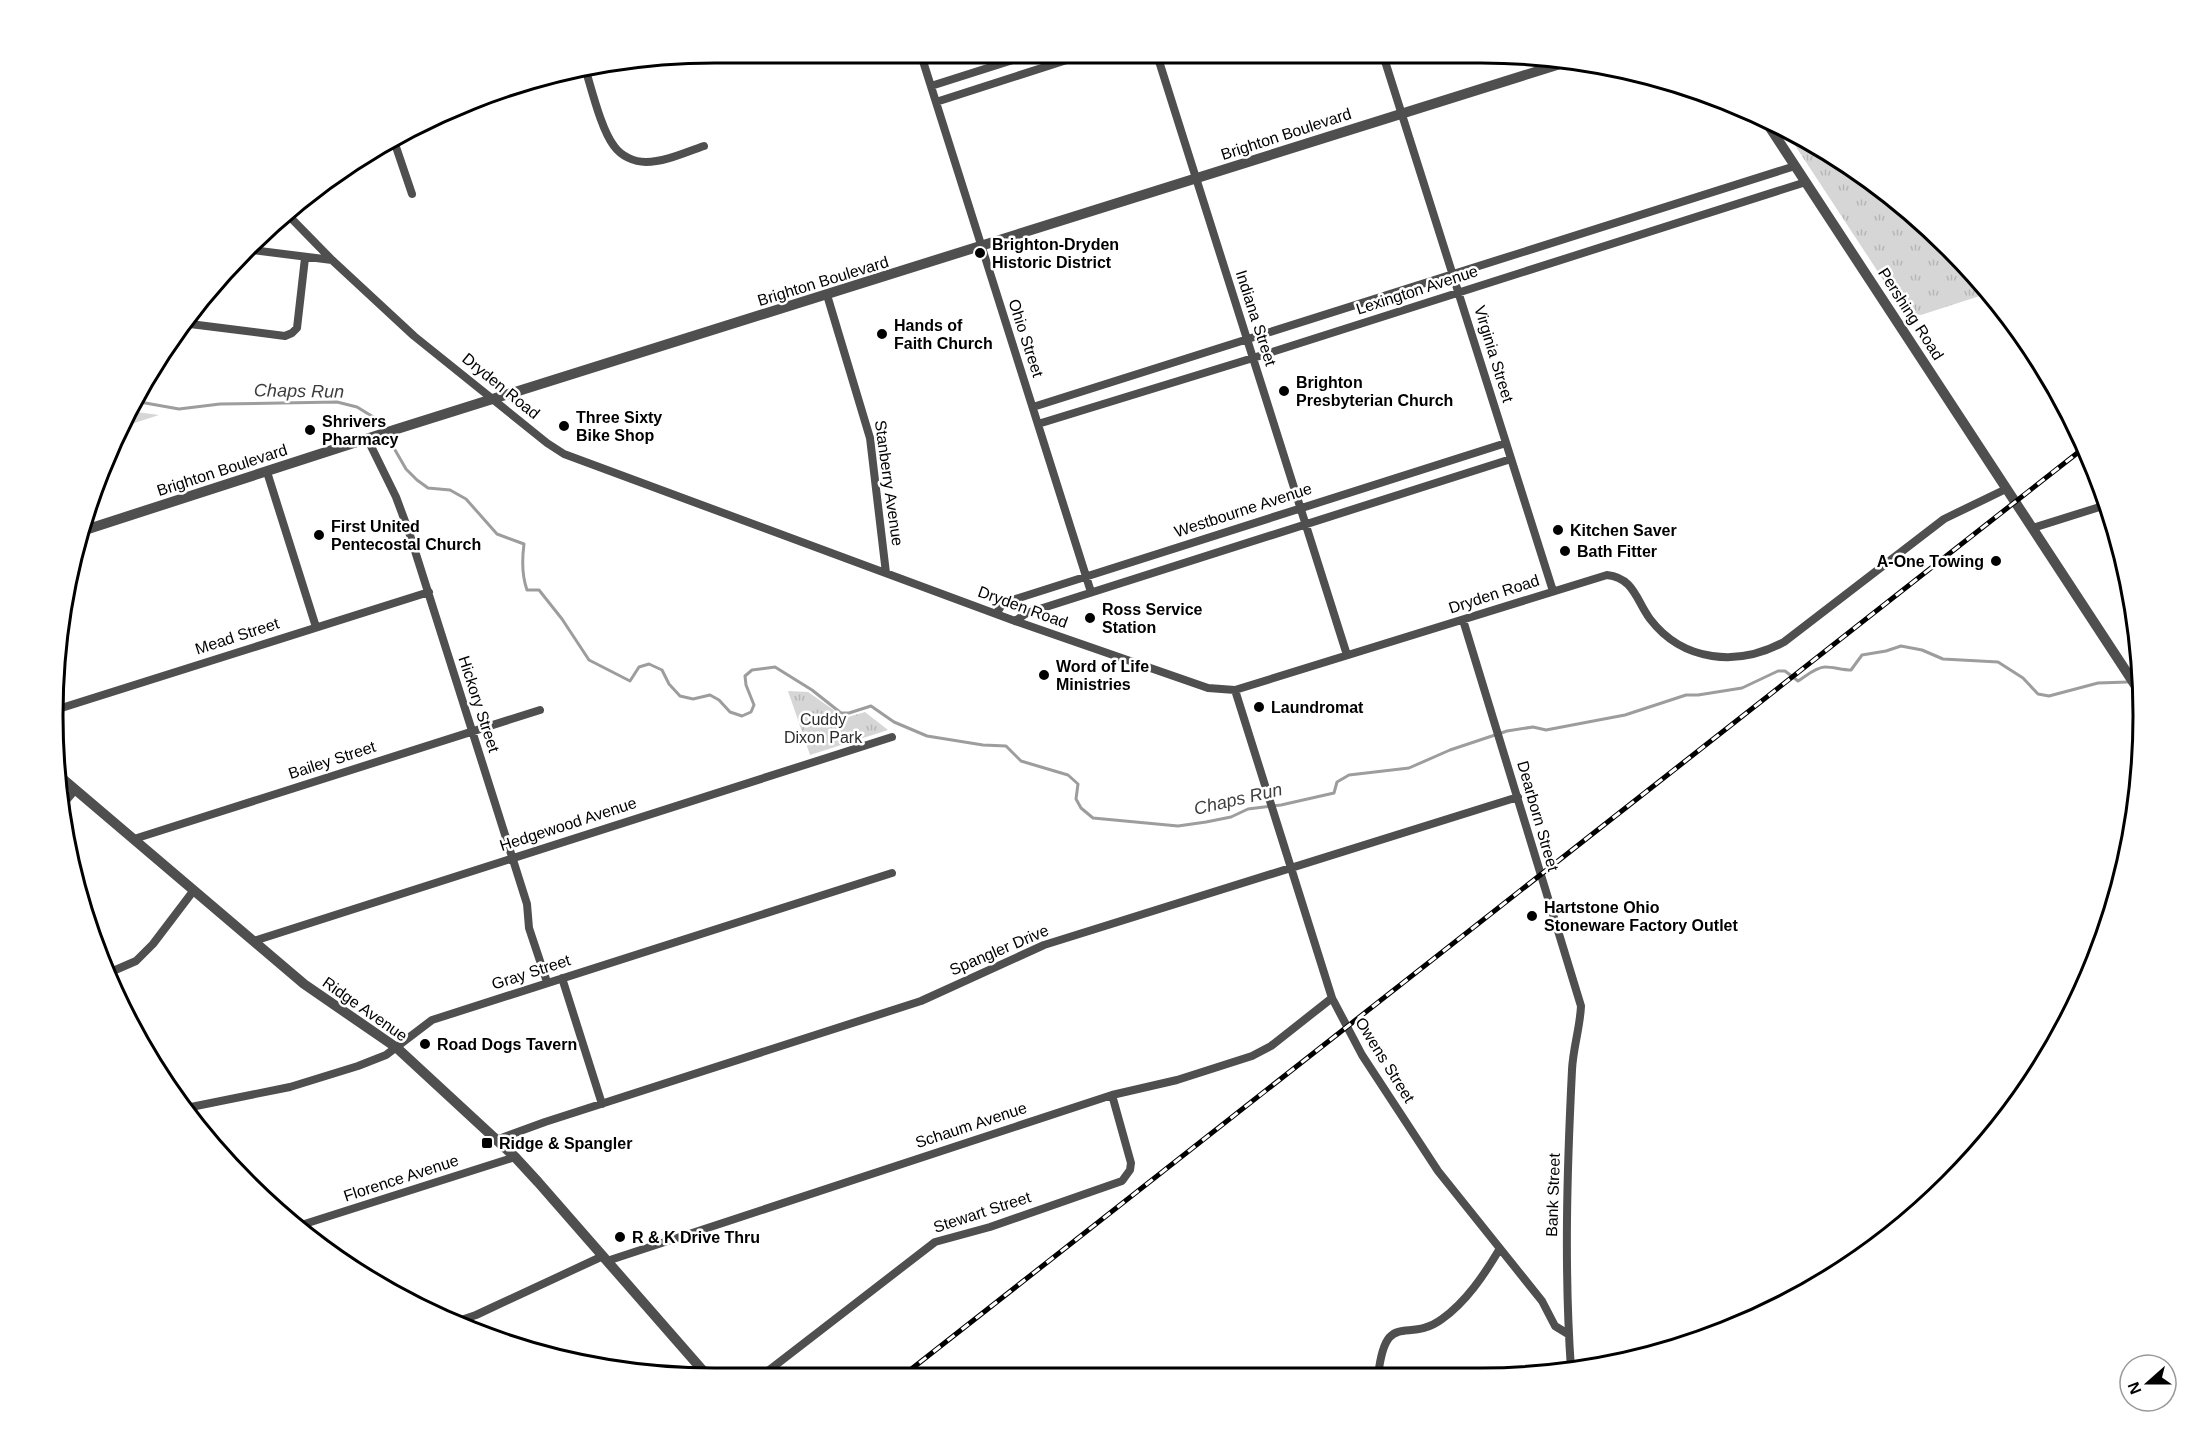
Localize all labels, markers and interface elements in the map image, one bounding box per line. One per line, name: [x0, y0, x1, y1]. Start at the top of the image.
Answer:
street label: Brighton Boulevard: [1219, 105, 1353, 163]
place label: Brighton-Dryden Historic District: [992, 236, 1119, 271]
marker: Brighton-Dryden Historic District: [973, 246, 987, 260]
street label: Brighton Boulevard: [755, 253, 891, 309]
street label: Lexington Avenue: [1354, 262, 1480, 318]
street label: Pershing Road: [1875, 265, 1947, 363]
street label: Indiana Street: [1233, 268, 1280, 369]
street label: Ohio Street: [1005, 297, 1047, 380]
street label: Virginia Street: [1471, 304, 1517, 405]
place label: Hands of Faith Church: [894, 317, 993, 352]
marker: Hands of Faith Church: [875, 327, 889, 341]
street label: Dryden Road: [459, 350, 543, 422]
place label: Brighton Presbyterian Church: [1296, 374, 1453, 409]
water label: Chaps Run: [254, 380, 344, 402]
marker: Brighton Presbyterian Church: [1277, 384, 1291, 398]
place label: Three Sixty Bike Shop: [576, 409, 662, 444]
place label: Shrivers Pharmacy: [322, 413, 399, 448]
marker: Three Sixty Bike Shop: [557, 419, 571, 433]
street label: Stanberry Avenue: [872, 419, 906, 547]
marker: Shrivers Pharmacy: [303, 423, 317, 437]
street label: Brighton Boulevard: [155, 441, 289, 499]
street label: Westbourne Avenue: [1172, 480, 1314, 540]
place label: First United Pentecostal Church: [331, 518, 481, 553]
place label: Kitchen Saver: [1570, 522, 1677, 539]
marker: Kitchen Saver: [1551, 523, 1565, 537]
marker: First United Pentecostal Church: [312, 528, 326, 542]
place label: Bath Fitter: [1577, 543, 1657, 560]
marker: Bath Fitter: [1558, 544, 1572, 558]
place label: A-One Towing: [1877, 553, 1984, 570]
marker: A-One Towing: [1989, 554, 2003, 568]
street label: Dryden Road: [1447, 571, 1541, 617]
street label: Dryden Road: [976, 583, 1070, 631]
place label: Ross Service Station: [1102, 601, 1203, 636]
marker: Ross Service Station: [1083, 611, 1097, 625]
street label: Mead Street: [193, 614, 282, 658]
street label: Hickory Street: [455, 654, 503, 755]
place label: Word of Life Ministries: [1056, 658, 1149, 693]
marker: Word of Life Ministries: [1037, 668, 1051, 682]
place label: Laundromat: [1271, 699, 1364, 716]
marker: Laundromat: [1252, 700, 1266, 714]
park label: Cuddy Dixon Park: [784, 711, 863, 746]
street label: Bailey Street: [286, 738, 378, 782]
street label: Dearborn Street: [1514, 759, 1562, 874]
water label: Chaps Run: [1192, 779, 1284, 819]
street label: Hedgewood Avenue: [497, 794, 639, 854]
place label: Hartstone Ohio Stoneware Factory Outlet: [1544, 899, 1738, 934]
marker: Hartstone Ohio Stoneware Factory Outlet: [1525, 909, 1539, 923]
street label: Spangler Drive: [947, 921, 1051, 978]
street label: Gray Street: [489, 951, 573, 993]
street label: Ridge Avenue: [319, 974, 411, 1045]
street label: Owens Street: [1352, 1014, 1418, 1106]
place label: Road Dogs Tavern: [437, 1036, 577, 1053]
marker: Road Dogs Tavern: [418, 1037, 432, 1051]
street label: Schaum Avenue: [913, 1099, 1029, 1151]
place label: Ridge & Spangler: [499, 1135, 632, 1152]
marker: Ridge & Spangler: [480, 1136, 494, 1150]
street label: Florence Avenue: [341, 1151, 461, 1205]
street label: Bank Street: [1543, 1152, 1563, 1237]
street label: Stewart Street: [931, 1188, 1033, 1236]
place label: R & K Drive Thru: [632, 1229, 760, 1246]
marker: R & K Drive Thru: [613, 1230, 627, 1244]
north arrow: [2118, 1353, 2178, 1413]
text: N: [2124, 1380, 2144, 1397]

